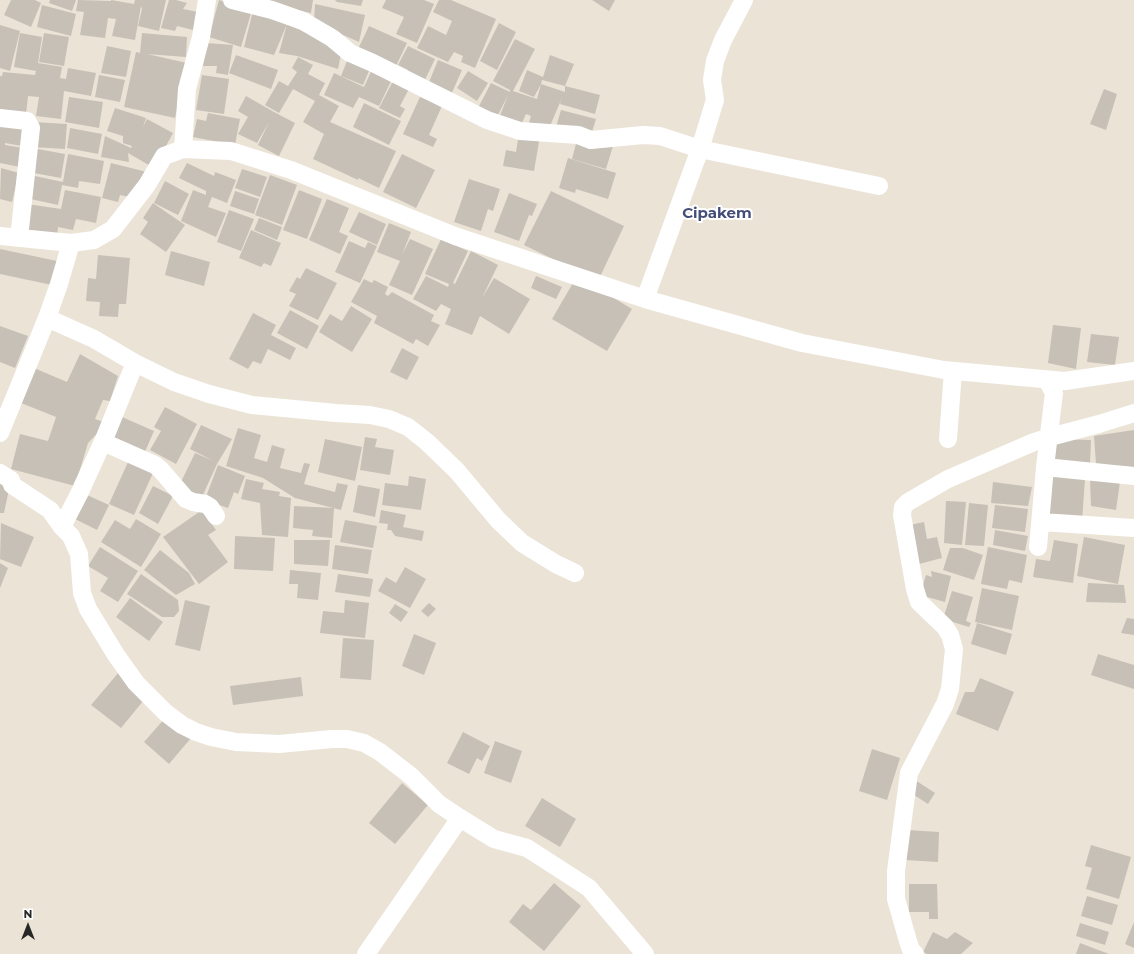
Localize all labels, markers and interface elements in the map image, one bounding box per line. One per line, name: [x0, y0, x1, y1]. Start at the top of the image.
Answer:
district label: Cipakem: [682, 205, 752, 223]
north arrow: [8, 906, 48, 946]
text: N: [24, 907, 32, 921]

